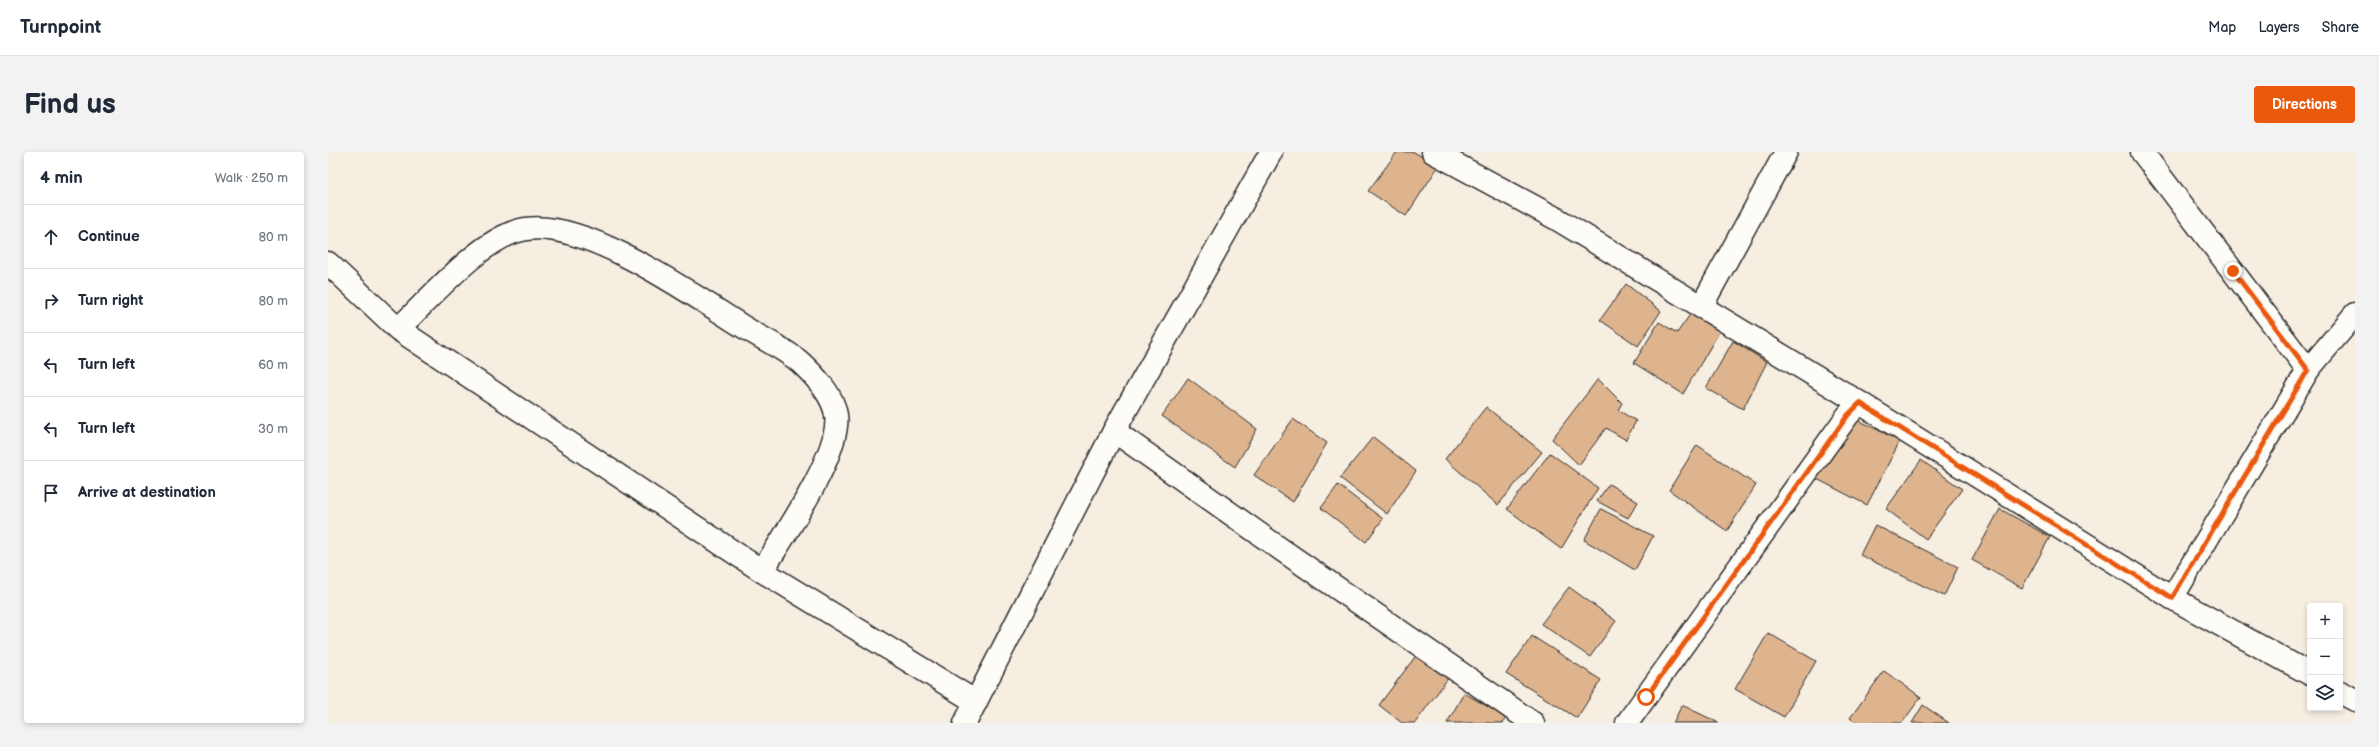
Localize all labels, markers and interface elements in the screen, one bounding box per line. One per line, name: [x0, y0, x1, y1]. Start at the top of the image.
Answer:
text: Turnpoint: [20, 16, 101, 39]
text: Map: [2208, 19, 2236, 36]
text: Layers: [2258, 19, 2300, 36]
text: Share: [2322, 19, 2359, 36]
button: Directions: [2254, 86, 2355, 123]
text: Find us: [24, 88, 116, 121]
text: 4 min: [40, 168, 83, 188]
text: Walk · 250 m: [215, 170, 288, 186]
icon: ahead: [40, 226, 62, 248]
text: Continue: [78, 227, 140, 246]
text: 80 m: [259, 229, 288, 245]
route end: [2224, 262, 2242, 280]
icon: right: [40, 290, 62, 312]
text: Turn right: [78, 291, 143, 310]
text: 80 m: [259, 293, 288, 309]
icon: left: [40, 354, 62, 376]
text: Turn left: [78, 355, 135, 374]
text: 60 m: [258, 357, 288, 373]
icon: left: [40, 418, 62, 440]
text: Turn left: [78, 419, 135, 438]
text: 30 m: [258, 421, 288, 437]
icon: arrive: [40, 482, 62, 504]
text: Arrive at destination: [78, 483, 216, 502]
map controls: [2307, 603, 2343, 711]
button: +: [2307, 603, 2343, 639]
button: −: [2307, 639, 2343, 675]
button: layers: [2307, 675, 2343, 711]
route start: [1637, 688, 1655, 706]

